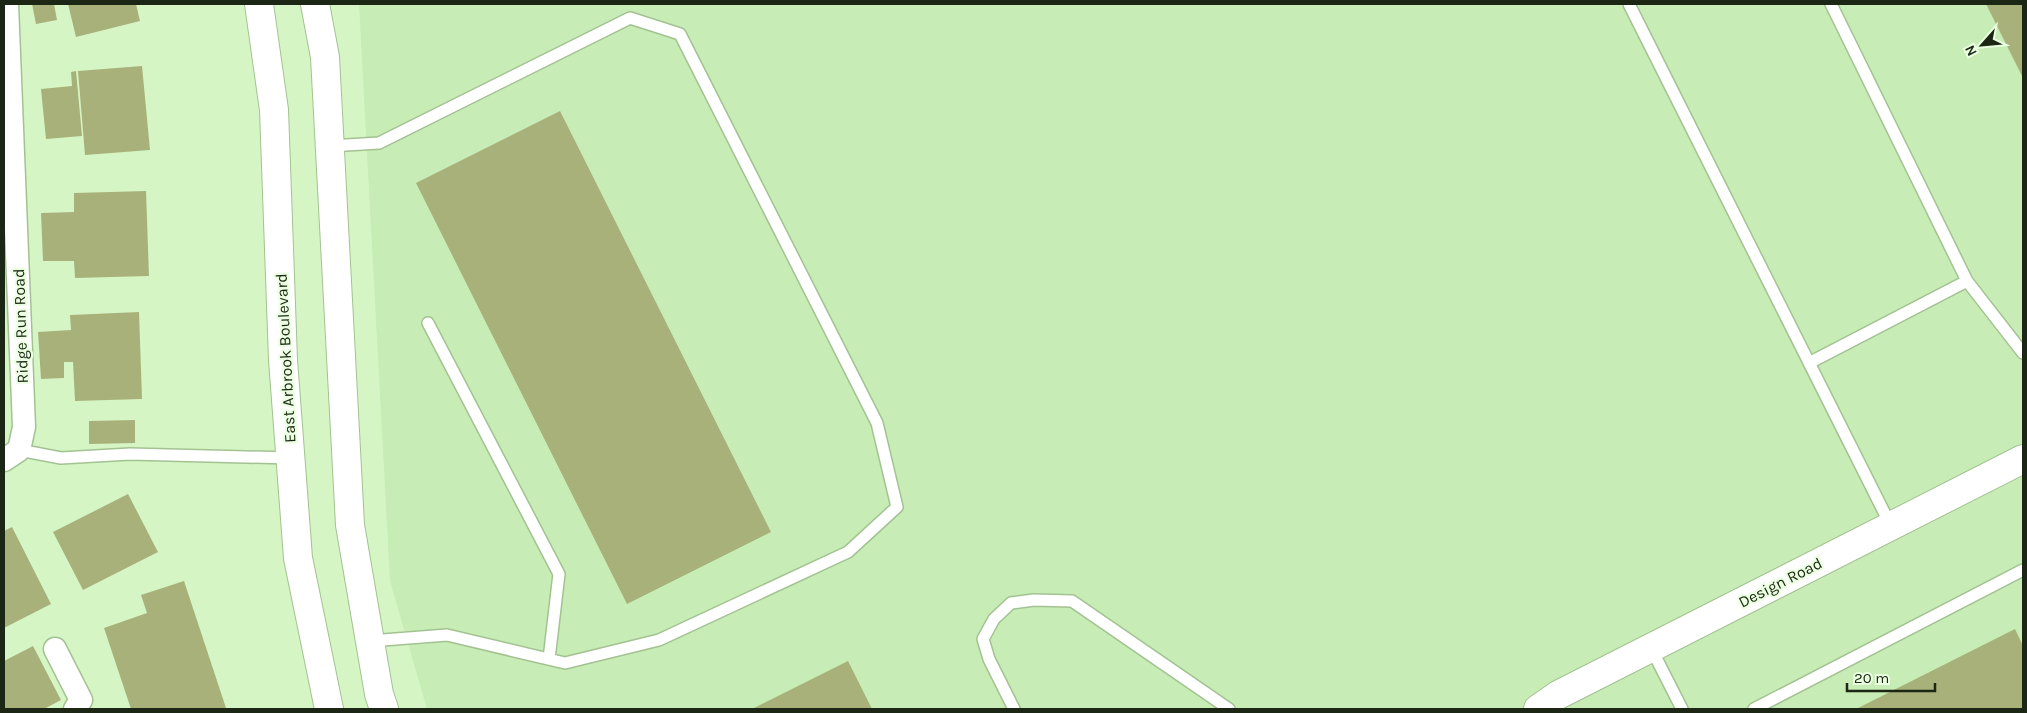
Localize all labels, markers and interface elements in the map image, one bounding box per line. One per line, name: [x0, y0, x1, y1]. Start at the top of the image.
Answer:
north arrow: [1957, 20, 2007, 70]
text: N: [1961, 42, 1981, 59]
street label: Ridge Run Road: [9, 268, 32, 384]
street label: East Arbrook Boulevard: [272, 273, 299, 443]
street label: Design Road: [1735, 553, 1825, 612]
scale bar: [1847, 660, 1934, 692]
text: 20 m: [1854, 669, 1889, 687]

